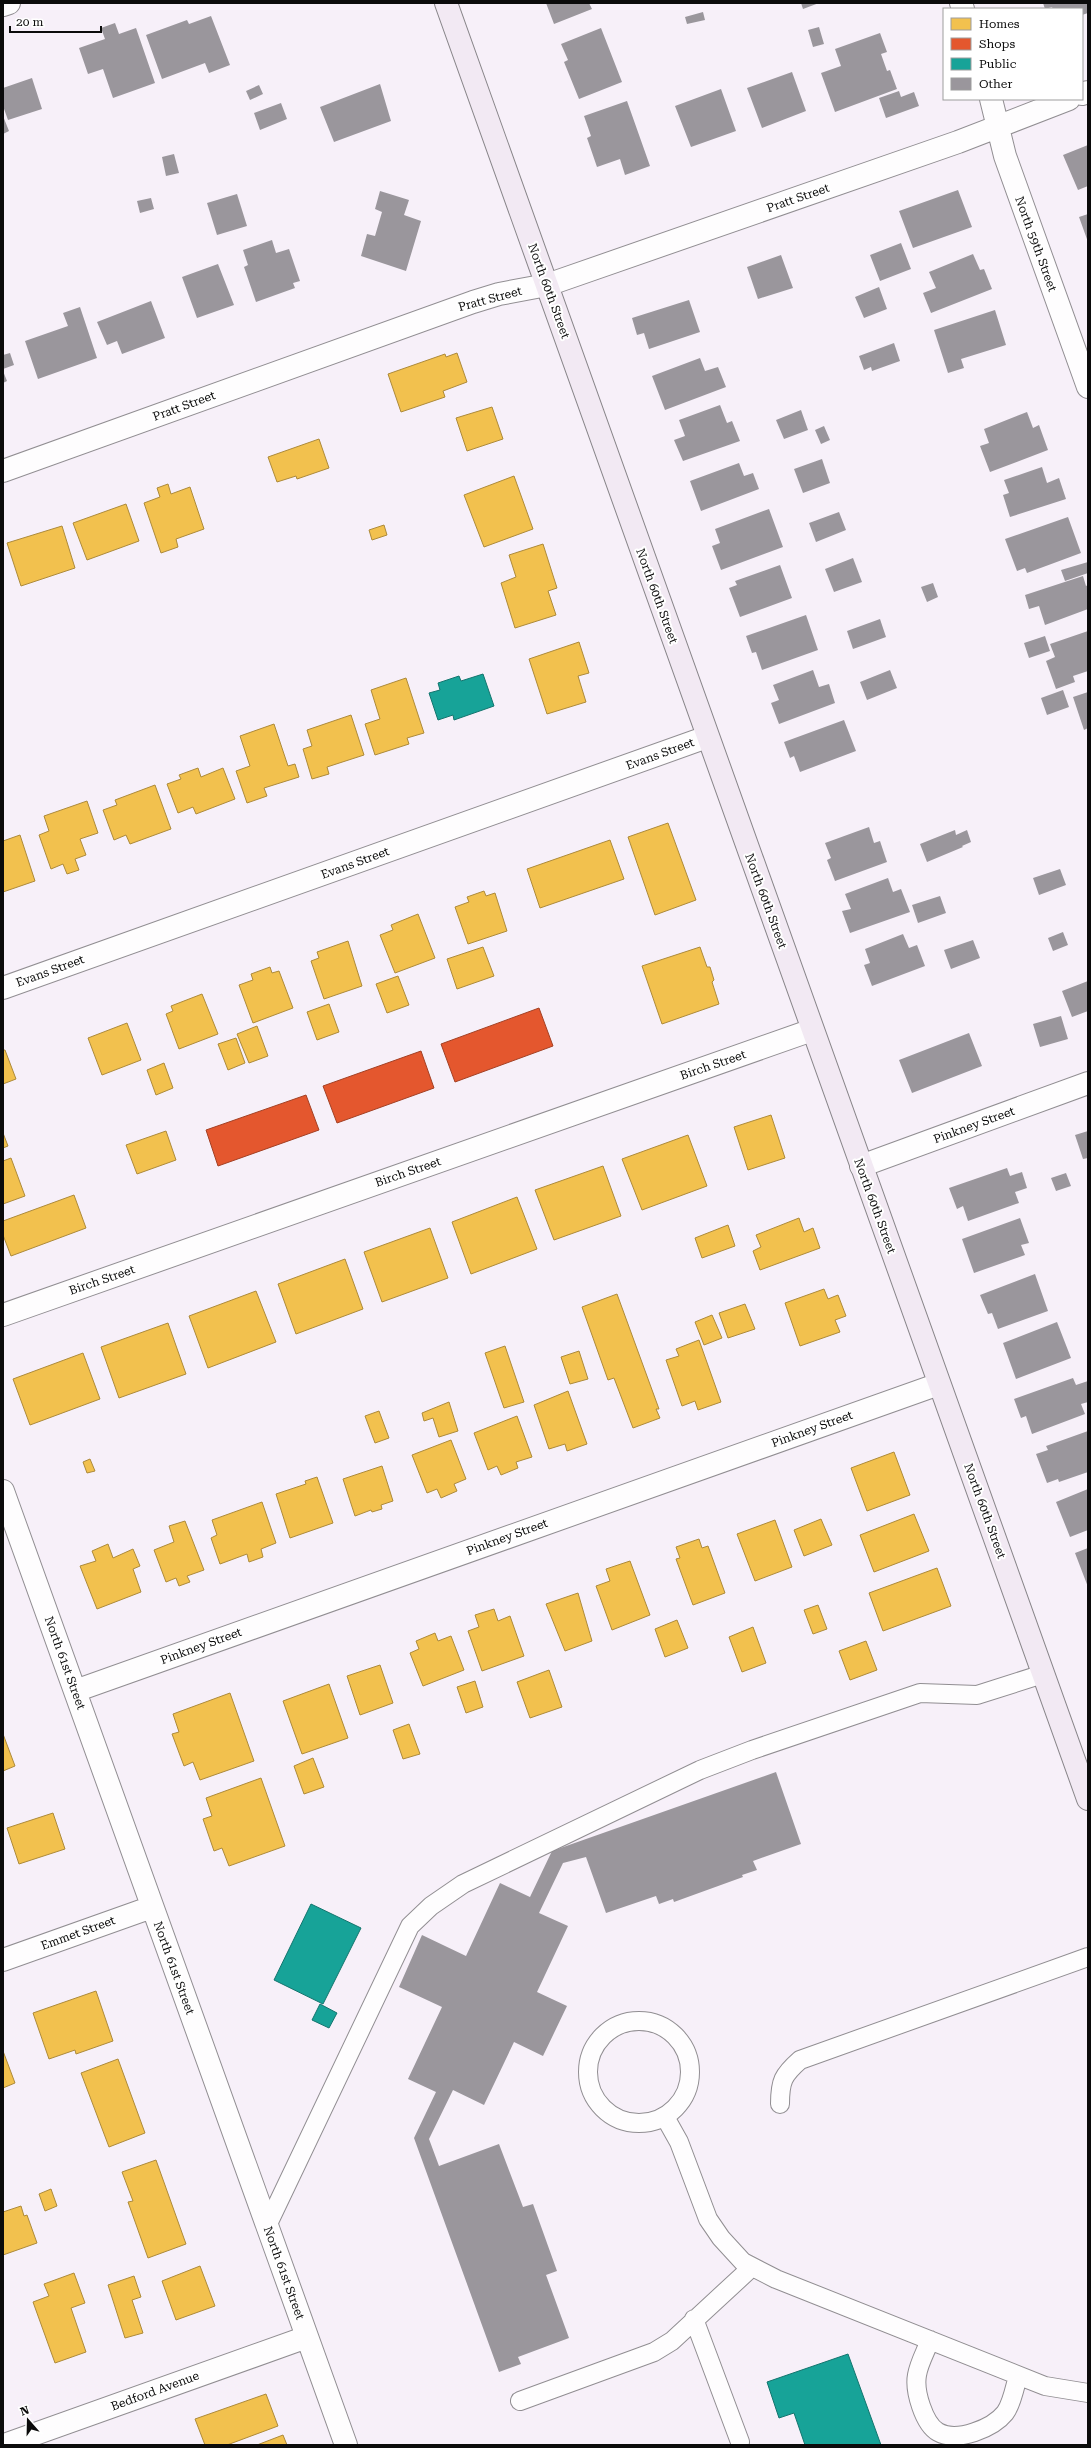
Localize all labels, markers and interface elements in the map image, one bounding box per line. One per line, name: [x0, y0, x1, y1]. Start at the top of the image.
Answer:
scale bar: [10, 8, 101, 34]
legend: [943, 8, 1083, 100]
text: 20 m: [16, 15, 43, 29]
text: Homes: [979, 17, 1020, 31]
text: Shops: [979, 37, 1015, 51]
text: Public: [979, 57, 1017, 71]
text: Other: [979, 77, 1012, 91]
street label: Pratt Street: [765, 181, 832, 215]
street label: North 59th Street: [1012, 194, 1060, 294]
street label: North 60th Street: [525, 241, 573, 341]
street label: Pratt Street: [457, 284, 524, 314]
street label: Pratt Street: [151, 388, 218, 424]
street label: North 60th Street: [633, 546, 681, 646]
street label: Evans Street: [624, 735, 697, 773]
street label: Evans Street: [319, 844, 392, 882]
street label: North 60th Street: [742, 851, 790, 951]
street label: Evans Street: [14, 952, 87, 990]
street label: Birch Street: [678, 1047, 748, 1083]
street label: Pinkney Street: [931, 1104, 1017, 1146]
street label: Birch Street: [373, 1154, 443, 1190]
street label: North 60th Street: [851, 1156, 899, 1256]
street label: Birch Street: [67, 1262, 137, 1298]
street label: Pinkney Street: [769, 1408, 855, 1450]
street label: North 60th Street: [961, 1461, 1009, 1561]
street label: Pinkney Street: [464, 1516, 550, 1558]
street label: North 61st Street: [42, 1614, 89, 1712]
street label: Pinkney Street: [158, 1625, 244, 1667]
street label: Emmet Street: [39, 1913, 118, 1953]
street label: North 61st Street: [151, 1919, 198, 2017]
street label: North 61st Street: [261, 2224, 308, 2322]
street label: Bedford Avenue: [109, 2368, 201, 2413]
north arrow: [8, 2400, 48, 2440]
text: N: [19, 2403, 31, 2419]

